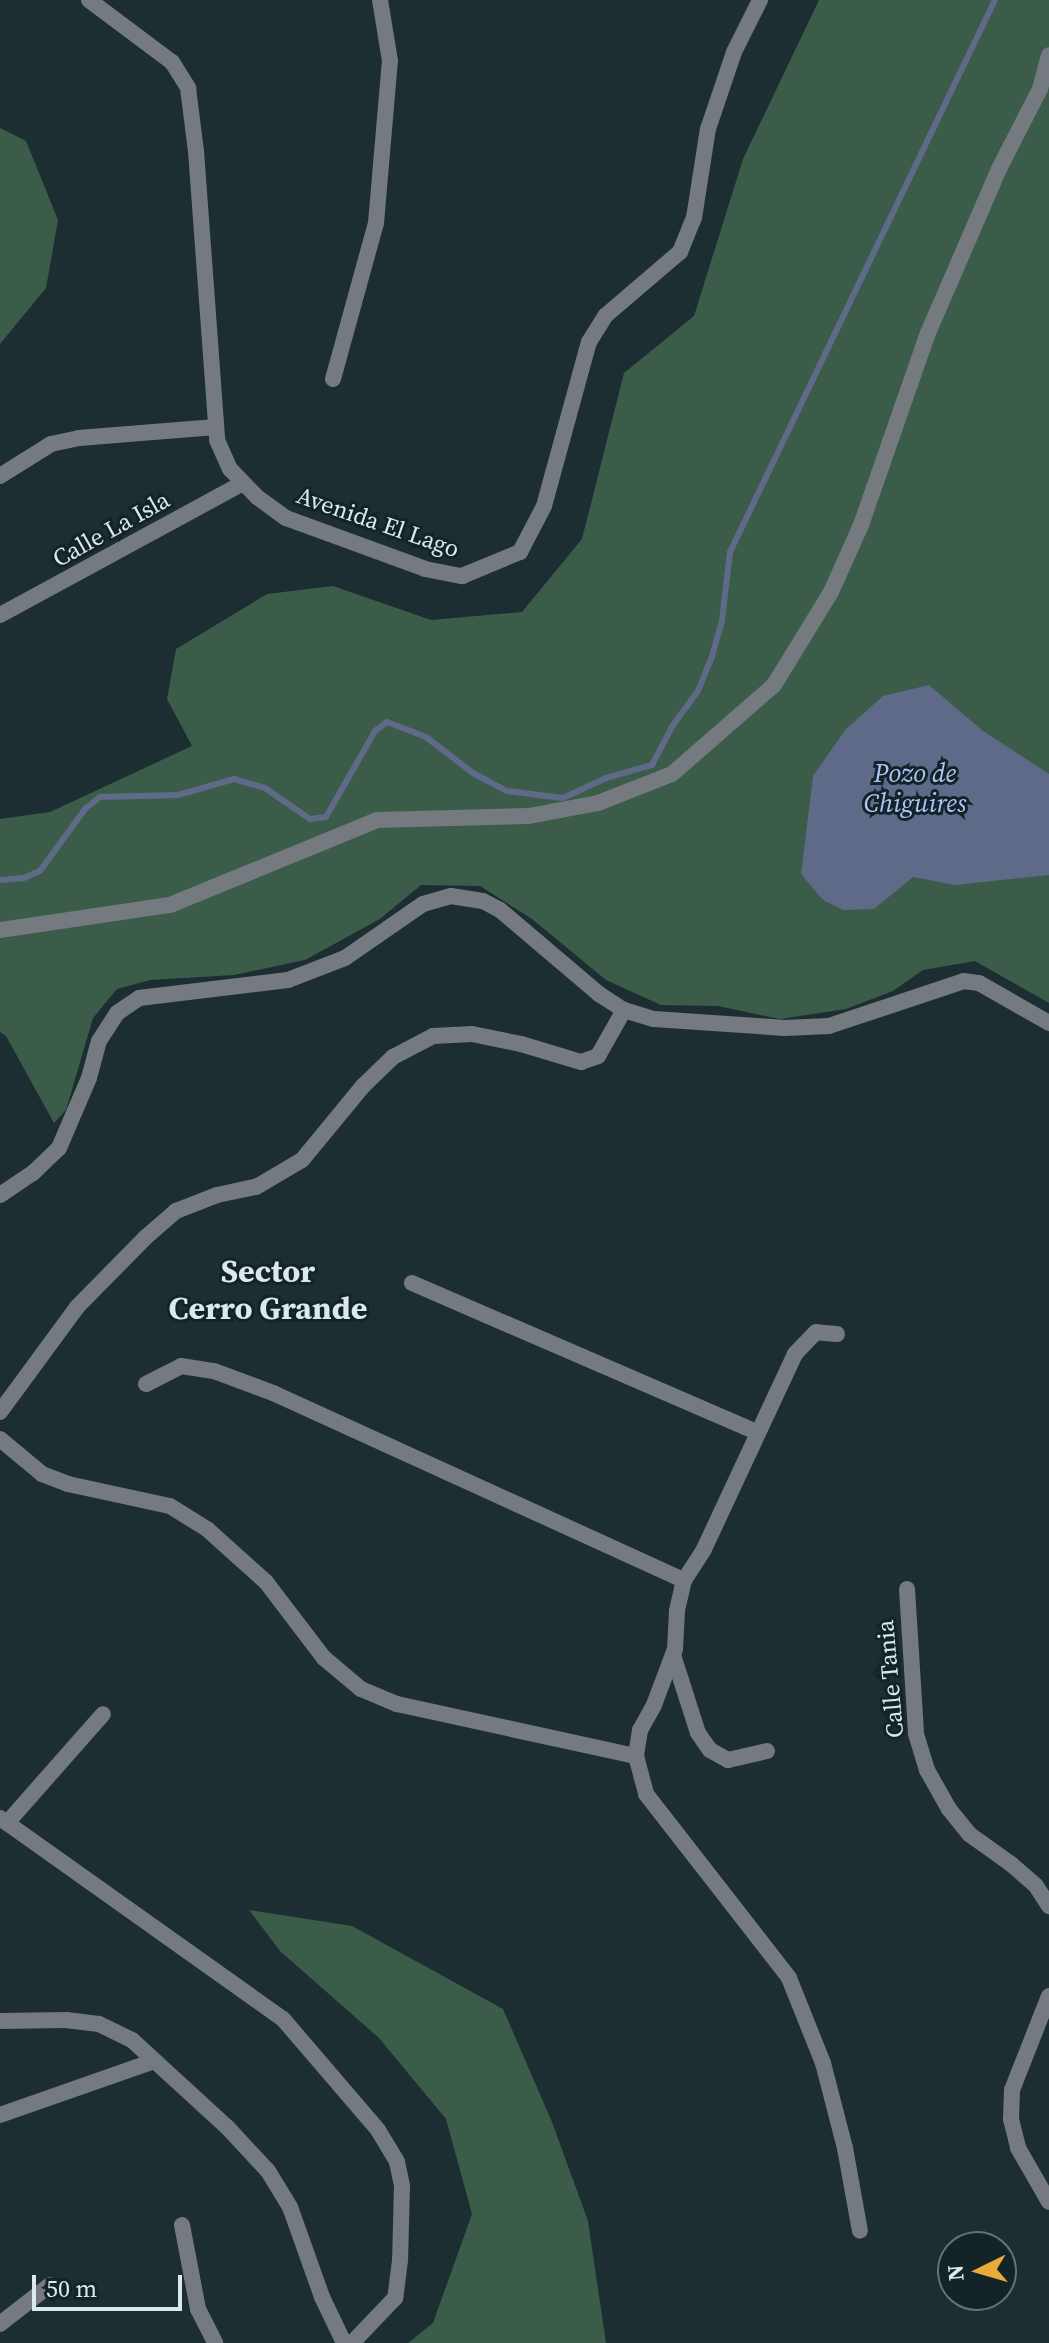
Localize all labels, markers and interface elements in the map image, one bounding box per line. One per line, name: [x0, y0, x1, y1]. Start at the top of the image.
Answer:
street label: Avenida El Lago: [293, 481, 463, 563]
street label: Calle La Isla: [47, 485, 175, 573]
water label: Pozo de Chiguires: [864, 758, 966, 820]
district label: Sector Cerro Grande: [169, 1253, 367, 1328]
street label: Calle Tania: [870, 1618, 910, 1740]
north arrow: [937, 2231, 1017, 2311]
scale bar: [36, 2259, 186, 2309]
text: N: [939, 2264, 971, 2282]
text: 50 m: [46, 2272, 97, 2305]

